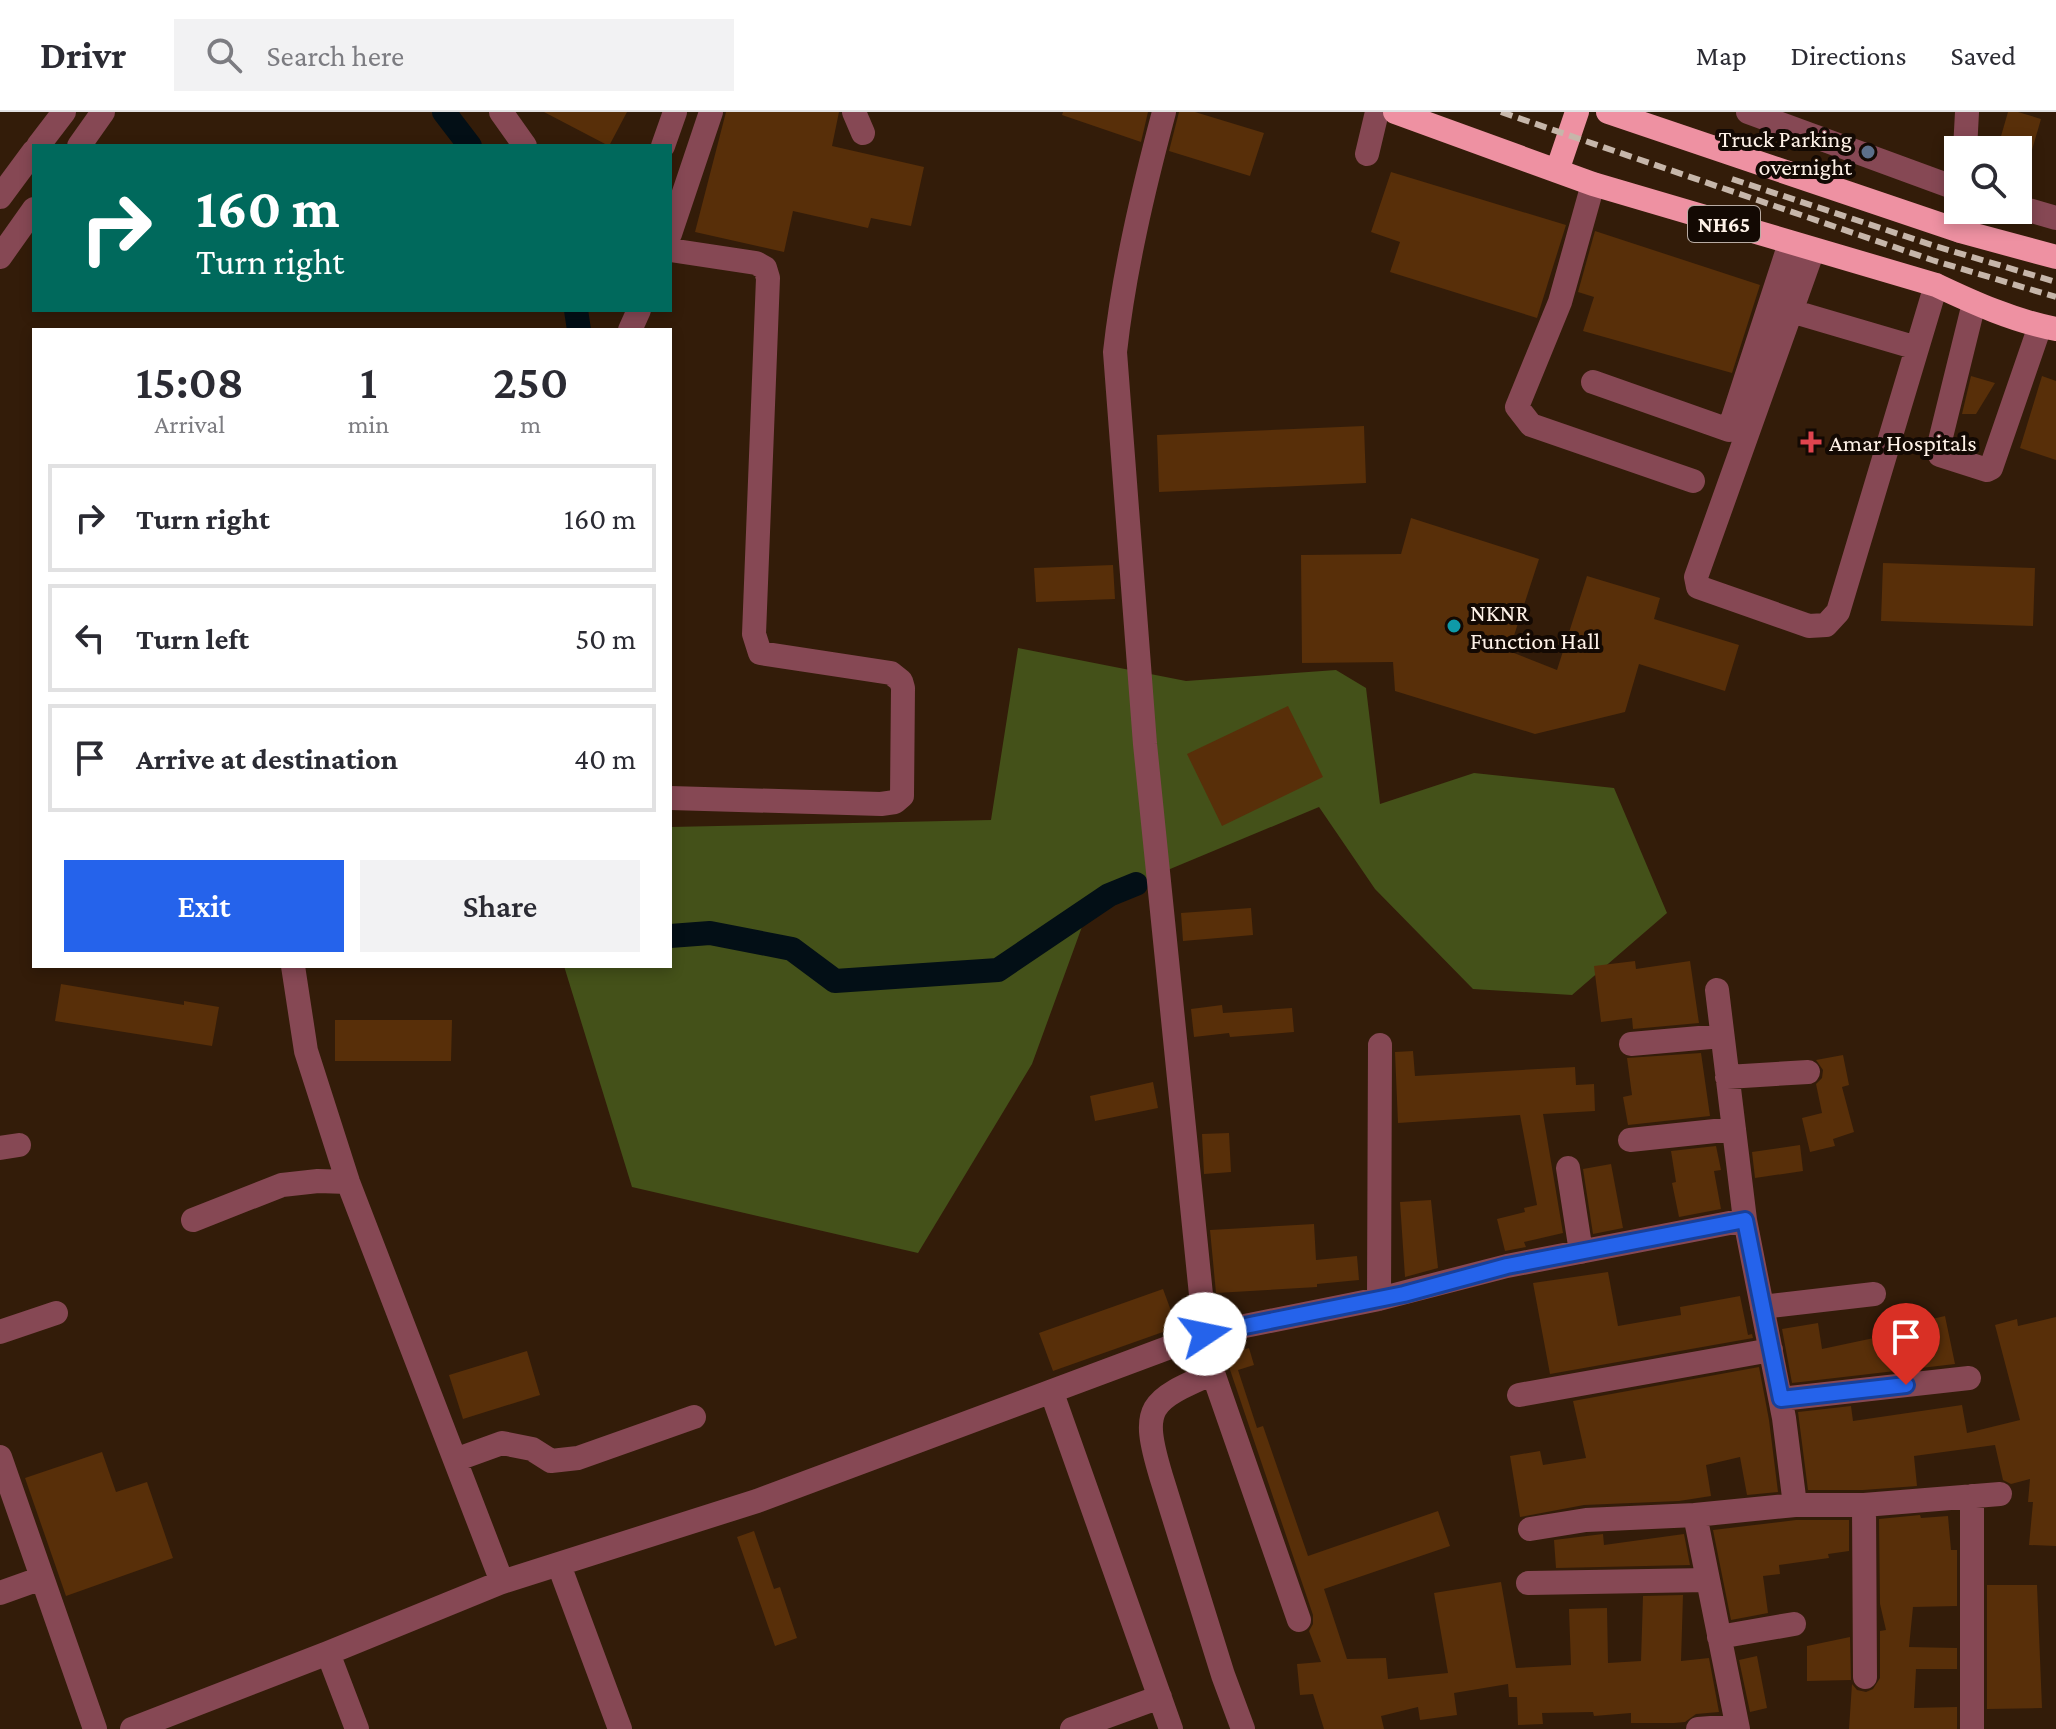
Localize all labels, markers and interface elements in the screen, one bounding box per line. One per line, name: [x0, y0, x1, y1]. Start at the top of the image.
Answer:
search box: [174, 19, 734, 91]
icon: search: [202, 33, 246, 77]
text: Drivr: [40, 34, 126, 76]
text: Search here: [266, 39, 404, 72]
text: Map: [1696, 40, 1747, 71]
text: Directions: [1791, 40, 1906, 71]
text: Saved: [1950, 40, 2016, 71]
place label: Truck Parking overnight: [1718, 125, 1853, 180]
map controls: [1944, 136, 2032, 224]
button: search: [1944, 136, 2032, 224]
marker: Truck Parking overnight: [1859, 143, 1877, 161]
icon: right: [64, 176, 168, 280]
text: 160 m: [196, 177, 340, 239]
road number: NH65: [1688, 206, 1760, 242]
text: Turn right: [196, 242, 344, 282]
text: 15:08: [136, 355, 244, 408]
text: 1: [360, 355, 377, 408]
text: 250: [493, 355, 568, 408]
text: Arrival: [154, 410, 225, 439]
text: min: [348, 410, 389, 439]
text: m: [520, 410, 541, 439]
place label: Amar Hospitals: [1829, 429, 1977, 456]
marker: Amar Hospitals: [1800, 431, 1822, 453]
icon: right: [68, 496, 112, 540]
text: Turn right: [136, 502, 270, 535]
text: 160 m: [564, 502, 636, 535]
place label: NKNR Function Hall: [1470, 599, 1600, 654]
icon: left: [68, 616, 112, 660]
marker: NKNR Function Hall: [1445, 617, 1463, 635]
text: Turn left: [136, 622, 249, 655]
text: 50 m: [575, 622, 636, 655]
icon: arrive: [68, 736, 112, 780]
text: Arrive at destination: [136, 742, 398, 775]
text: 40 m: [574, 742, 636, 775]
button: Exit: [64, 860, 344, 952]
button: Share: [360, 860, 640, 952]
position arrow: [1163, 1292, 1247, 1376]
pin: [1872, 1303, 1940, 1385]
icon: arrive: [1884, 1315, 1928, 1359]

